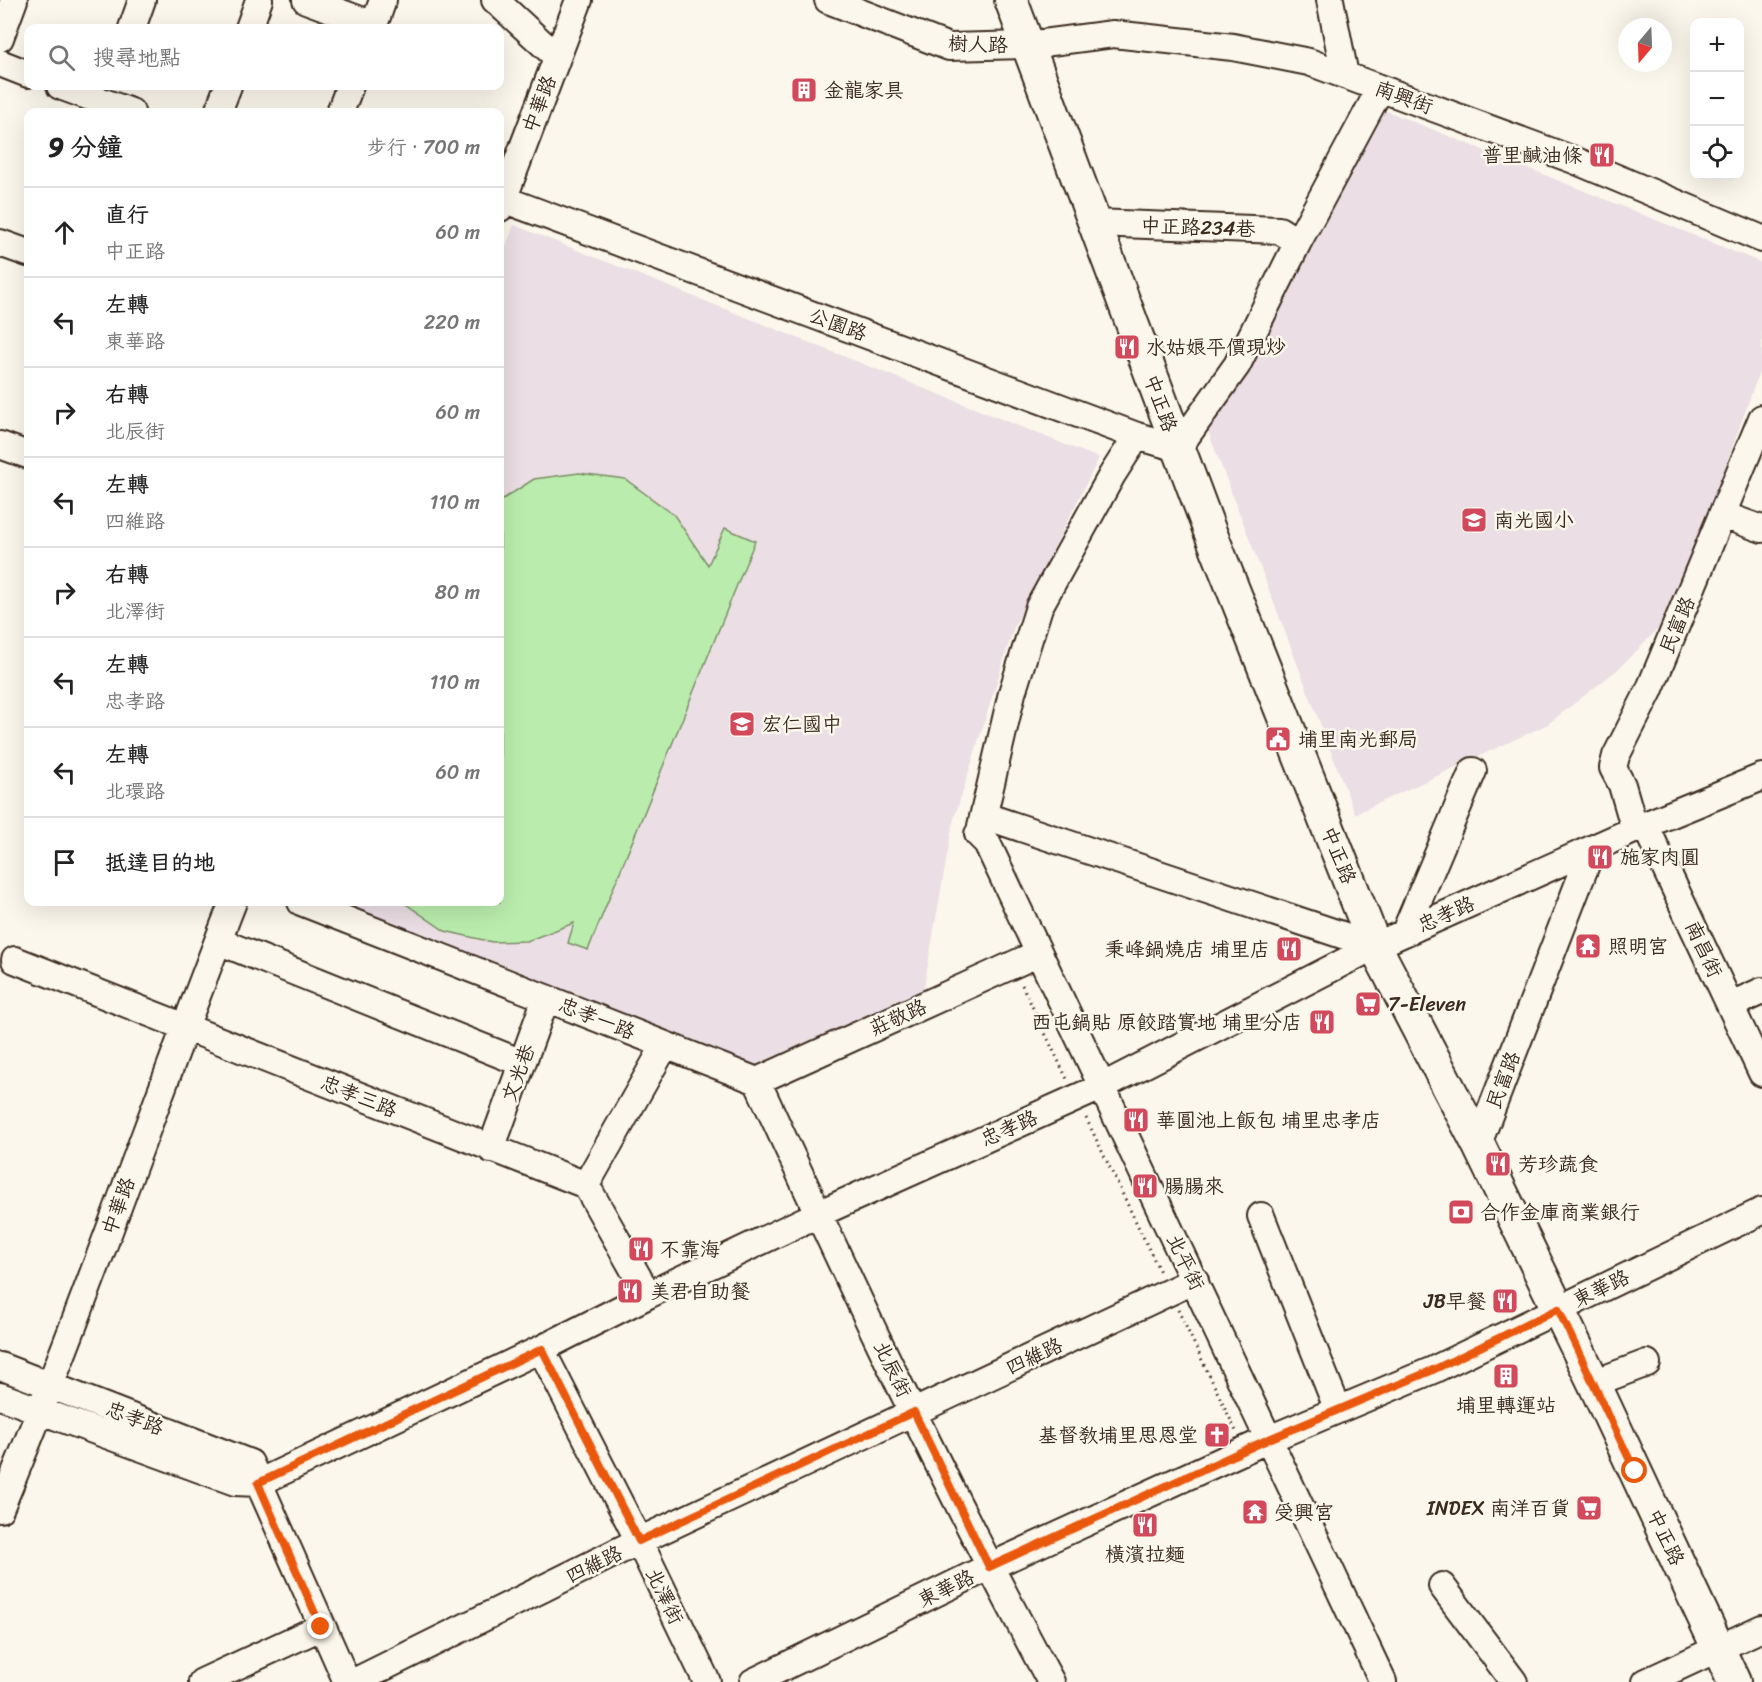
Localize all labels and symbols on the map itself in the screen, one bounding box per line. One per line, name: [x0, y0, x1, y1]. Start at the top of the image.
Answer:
north arrow: [1618, 18, 1672, 72]
street label: 樹人路: [947, 26, 1010, 63]
street label: 中華路: [512, 69, 567, 138]
street label: 南興街: [1370, 71, 1438, 124]
place label: 金龍家具: [824, 73, 904, 108]
building icon: 金龍家具: [789, 75, 819, 105]
place label: 普里鹹油條: [1482, 138, 1582, 173]
restaurant icon: 普里鹹油條: [1587, 140, 1617, 170]
street label: 中正路234巷: [1140, 208, 1257, 247]
street label: 公園路: [804, 298, 873, 352]
place label: 水姑娘平價現炒: [1146, 330, 1286, 365]
restaurant icon: 水姑娘平價現炒: [1112, 332, 1142, 362]
street label: 中正路: [1134, 369, 1188, 438]
place label: 南光國小: [1494, 503, 1574, 538]
school or university icon: 南光國小: [1459, 505, 1489, 535]
street label: 民富路: [1650, 590, 1706, 660]
place label: 宏仁國中: [762, 707, 842, 742]
school or university icon: 宏仁國中: [727, 709, 757, 739]
place label: 埔里南光郵局: [1298, 722, 1418, 757]
public building icon: 埔里南光郵局: [1263, 724, 1293, 754]
street label: 中正路: [1311, 821, 1366, 890]
place label: 施家肉圓: [1620, 840, 1700, 875]
restaurant icon: 施家肉圓: [1585, 842, 1615, 872]
street label: 忠孝路: [1412, 886, 1482, 943]
street label: 南昌街: [1675, 915, 1732, 984]
place label: 照明宮: [1608, 929, 1668, 964]
temple icon: 照明宮: [1573, 931, 1603, 961]
place label: 秉峰鍋燒店 埔里店: [1105, 932, 1270, 967]
restaurant icon: 秉峰鍋燒店 埔里店: [1274, 934, 1304, 964]
street label: 忠孝一路: [553, 987, 641, 1050]
place label: 7-Eleven: [1388, 987, 1466, 1022]
street label: 莊敬路: [864, 989, 934, 1046]
supermarket icon: 7-Eleven: [1353, 989, 1383, 1019]
place label: 西屯鍋貼 原餃踏實地 埔里分店: [1032, 1005, 1302, 1040]
restaurant icon: 西屯鍋貼 原餃踏實地 埔里分店: [1307, 1007, 1337, 1037]
street label: 文光巷: [492, 1038, 546, 1107]
street label: 民富路: [1476, 1045, 1531, 1114]
street label: 忠孝三路: [315, 1065, 403, 1128]
street label: 忠孝路: [975, 1100, 1045, 1157]
place label: 華圓池上飯包 埔里忠孝店: [1156, 1103, 1381, 1138]
restaurant icon: 華圓池上飯包 埔里忠孝店: [1121, 1105, 1151, 1135]
place label: 芳珍蔬食: [1518, 1147, 1598, 1182]
restaurant icon: 芳珍蔬食: [1483, 1149, 1513, 1179]
place label: 腸腸來: [1164, 1169, 1224, 1204]
street label: 中華路: [92, 1171, 146, 1240]
restaurant icon: 腸腸來: [1130, 1171, 1160, 1201]
place label: 合作金庫商業銀行: [1480, 1195, 1640, 1230]
bank icon: 合作金庫商業銀行: [1446, 1197, 1476, 1227]
street label: 北平街: [1157, 1228, 1214, 1297]
place label: 不靠海: [660, 1232, 720, 1267]
restaurant icon: 不靠海: [626, 1234, 656, 1264]
street label: 東華路: [1567, 1259, 1637, 1317]
place label: 美君自助餐: [650, 1274, 750, 1309]
restaurant icon: 美君自助餐: [615, 1276, 645, 1306]
place label: JB早餐: [1423, 1284, 1486, 1319]
restaurant icon: JB早餐: [1490, 1286, 1520, 1316]
street label: 四維路: [1000, 1327, 1070, 1385]
street label: 北辰街: [864, 1335, 921, 1404]
building icon: 埔里轉運站: [1491, 1361, 1521, 1391]
place label: 埔里轉運站: [1456, 1388, 1556, 1423]
street label: 忠孝路: [101, 1391, 170, 1446]
place label: 基督教埔里思恩堂: [1038, 1418, 1198, 1453]
church icon: 基督教埔里思恩堂: [1202, 1420, 1232, 1450]
route start: [1621, 1457, 1647, 1483]
place label: INDEX 南洋百貨: [1426, 1491, 1570, 1526]
supermarket icon: INDEX 南洋百貨: [1574, 1493, 1604, 1523]
place label: 受興宮: [1274, 1495, 1334, 1530]
temple icon: 受興宮: [1240, 1497, 1270, 1527]
street label: 中正路: [1637, 1503, 1695, 1573]
restaurant icon: 橫濱拉麵: [1130, 1510, 1160, 1540]
street label: 四維路: [560, 1535, 630, 1593]
place label: 橫濱拉麵: [1105, 1537, 1185, 1572]
street label: 東華路: [912, 1559, 982, 1617]
street label: 北澤街: [636, 1562, 693, 1631]
route end: [307, 1613, 333, 1639]

